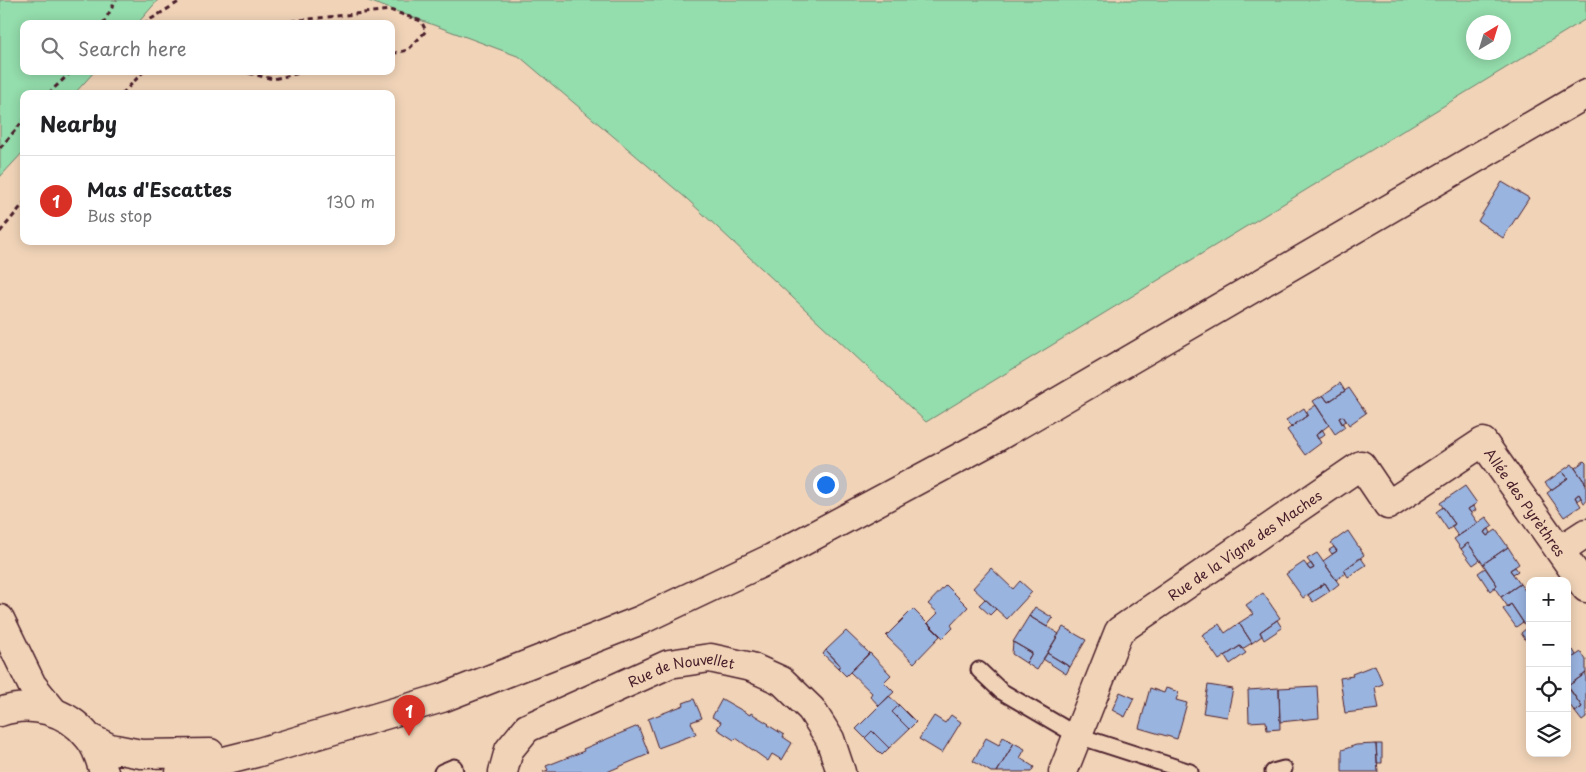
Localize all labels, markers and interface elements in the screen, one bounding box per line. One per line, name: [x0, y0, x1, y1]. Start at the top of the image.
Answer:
north arrow: [1466, 15, 1511, 60]
search box: [20, 20, 395, 75]
icon: search: [38, 34, 66, 62]
text: Search here: [78, 34, 187, 62]
text: Nearby: [40, 107, 117, 139]
text: Mas d'Escattes: [87, 175, 232, 203]
text: 1: [52, 189, 60, 213]
text: 130 m: [327, 189, 375, 213]
text: Bus stop: [87, 203, 152, 227]
street label: Allée des Pyrèthres: [1480, 444, 1571, 561]
your location: [813, 472, 839, 498]
street label: Rue de la Vigne des Maches: [1163, 485, 1326, 605]
map controls: [1526, 577, 1571, 757]
button: +: [1526, 577, 1571, 622]
button: −: [1526, 622, 1571, 667]
street label: Rue de Nouvellet: [624, 647, 737, 692]
button: locate: [1526, 667, 1571, 712]
pin: 1: [393, 695, 425, 736]
button: layers: [1526, 712, 1571, 757]

